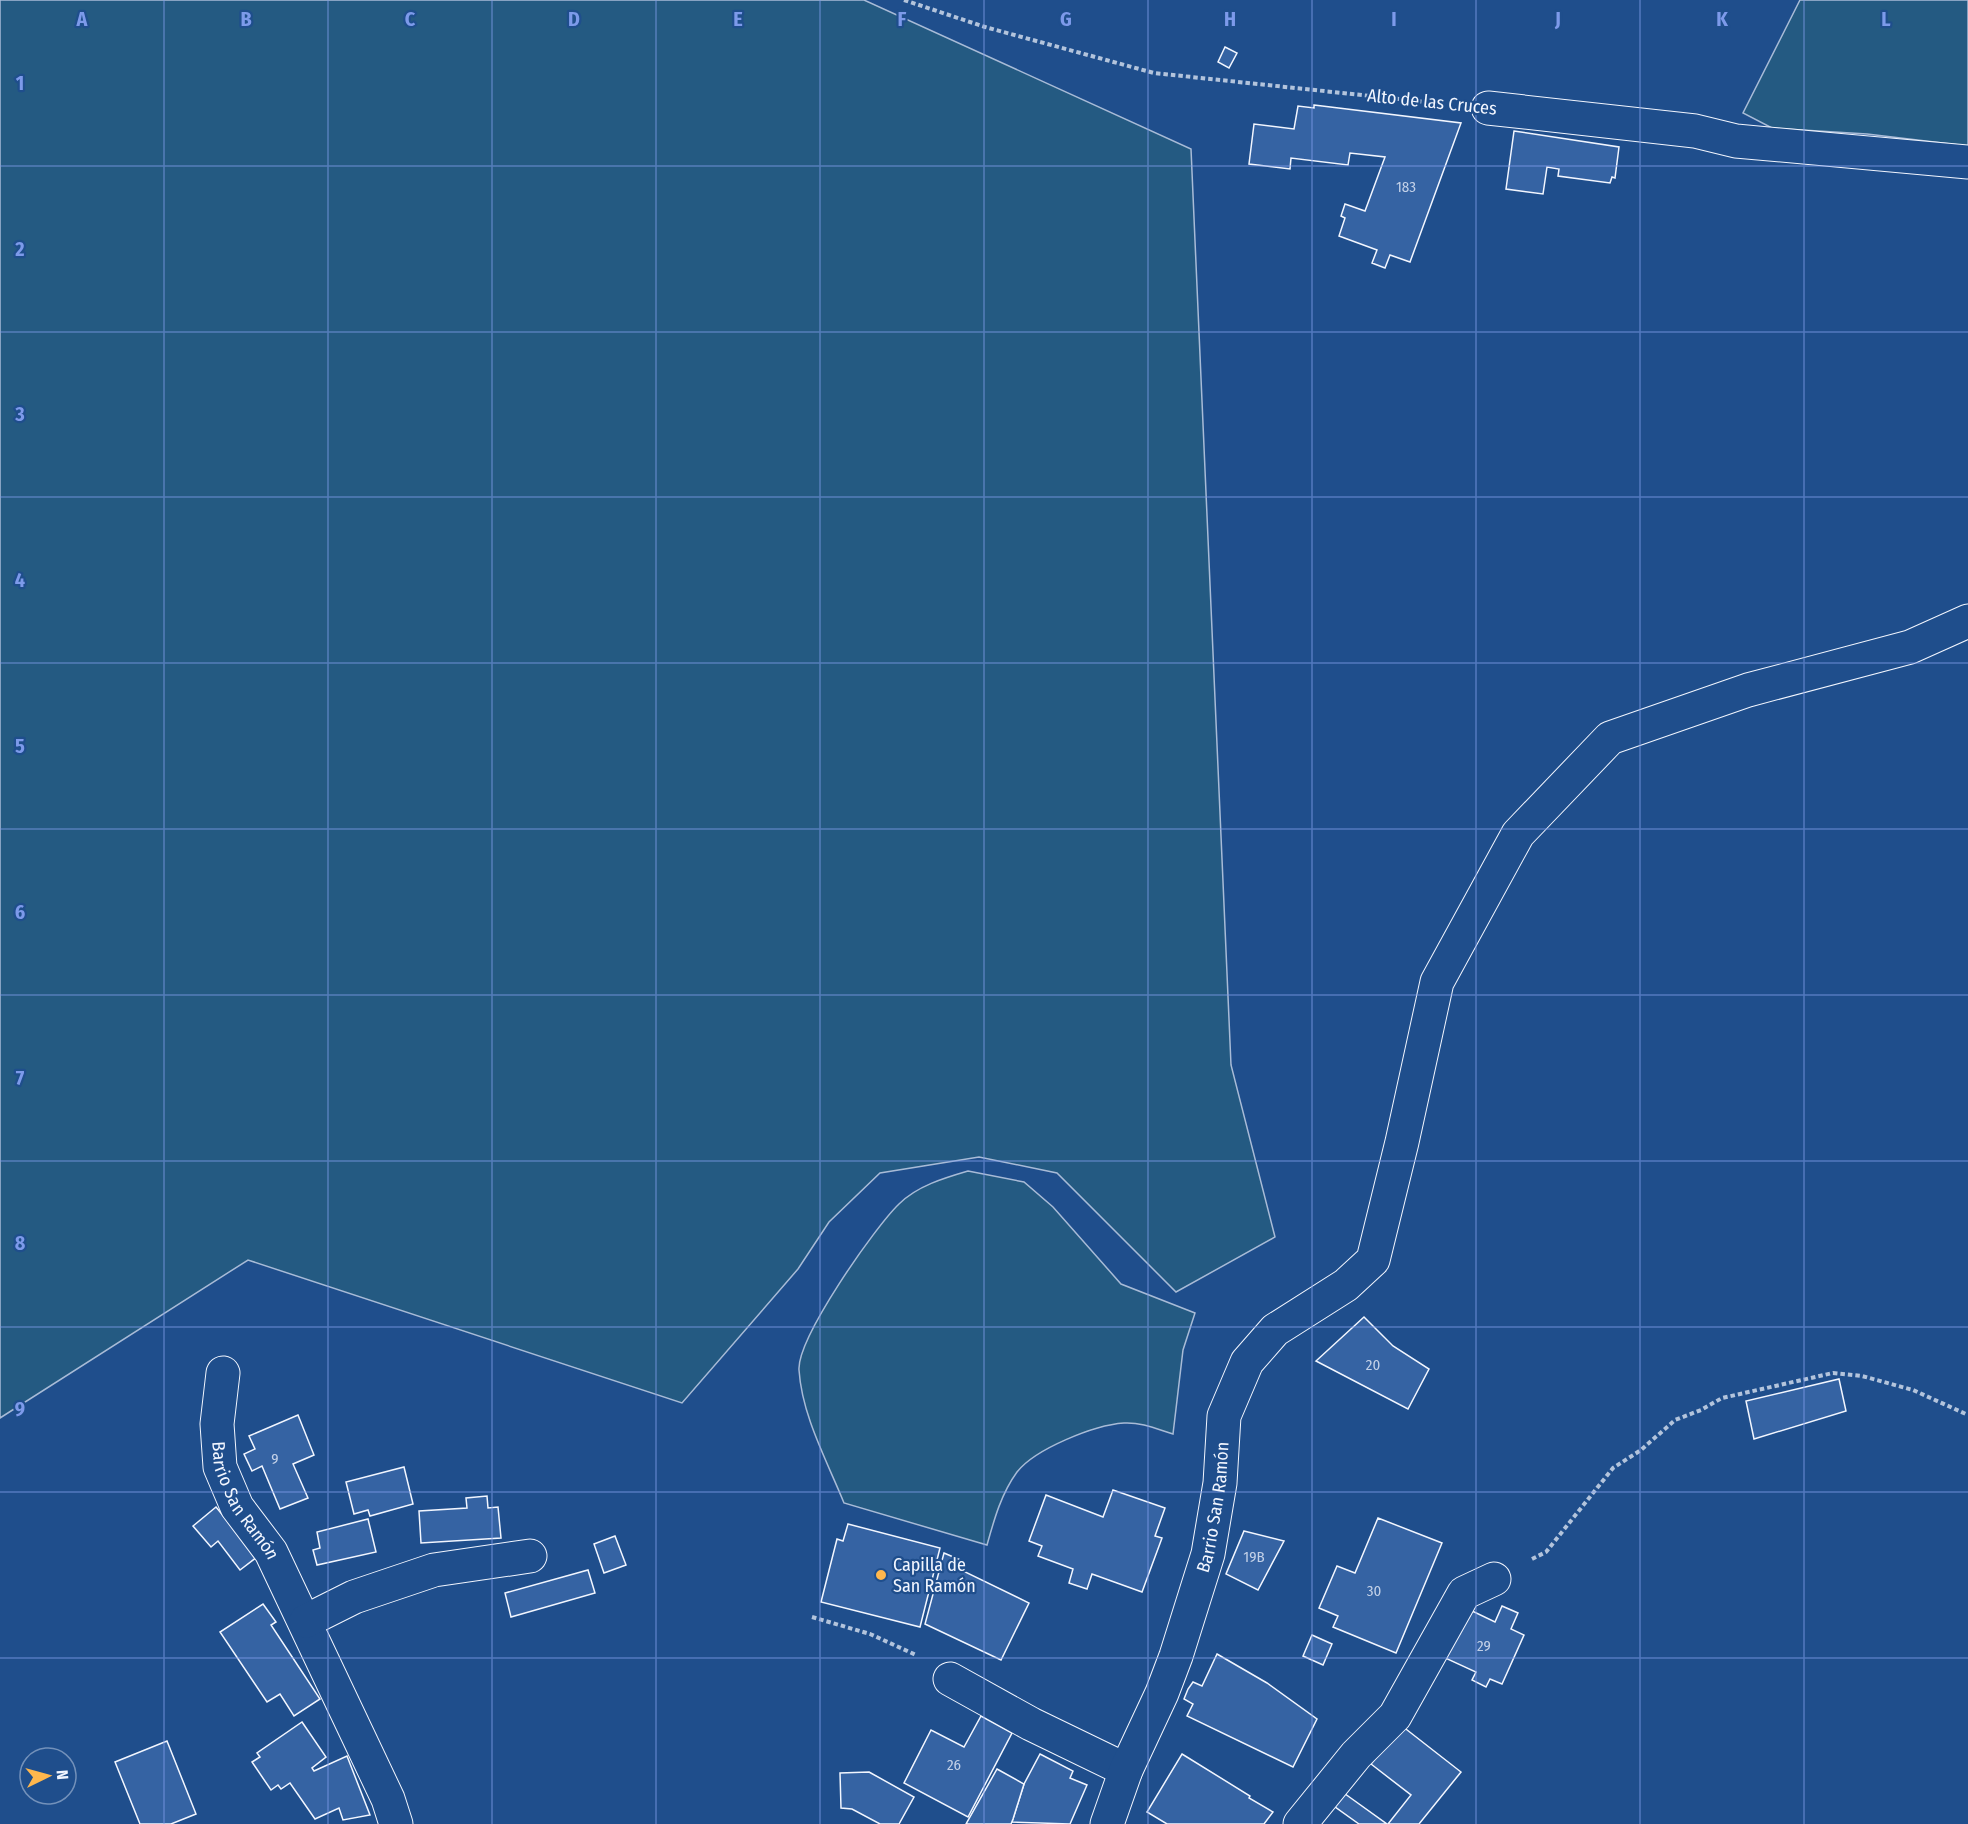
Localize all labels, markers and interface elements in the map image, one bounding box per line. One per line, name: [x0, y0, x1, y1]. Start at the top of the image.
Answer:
text: A: [76, 7, 89, 31]
text: B: [240, 7, 252, 31]
text: C: [405, 7, 416, 31]
text: D: [568, 7, 580, 31]
text: E: [733, 7, 743, 31]
text: F: [898, 7, 907, 31]
text: G: [1060, 7, 1072, 31]
text: H: [1224, 7, 1236, 31]
text: I: [1391, 7, 1397, 31]
text: J: [1554, 7, 1561, 31]
text: K: [1716, 7, 1728, 31]
text: L: [1881, 7, 1891, 31]
text: 1: [16, 71, 24, 95]
street label: Alto de las Cruces: [1366, 84, 1498, 120]
house number: 183: [1396, 178, 1416, 196]
text: 2: [14, 237, 25, 261]
text: 3: [14, 402, 25, 426]
text: 4: [15, 568, 25, 592]
text: 5: [15, 734, 25, 758]
text: 6: [15, 900, 25, 924]
text: 7: [16, 1066, 25, 1090]
text: 8: [15, 1231, 26, 1255]
house number: 20: [1366, 1356, 1380, 1374]
text: 9: [15, 1397, 25, 1421]
street label: Barrio San Ramón: [207, 1441, 284, 1563]
street label: Barrio San Ramón: [1192, 1441, 1233, 1575]
house number: 9: [271, 1450, 279, 1468]
house number: 19B: [1243, 1548, 1265, 1566]
place label: Capilla de San Ramón: [893, 1554, 976, 1597]
marker: Capilla de San Ramón: [874, 1568, 888, 1582]
house number: 30: [1367, 1582, 1381, 1600]
house number: 29: [1477, 1637, 1491, 1655]
north arrow: [18, 1746, 78, 1806]
house number: 26: [947, 1756, 961, 1774]
text: N: [53, 1769, 72, 1780]

